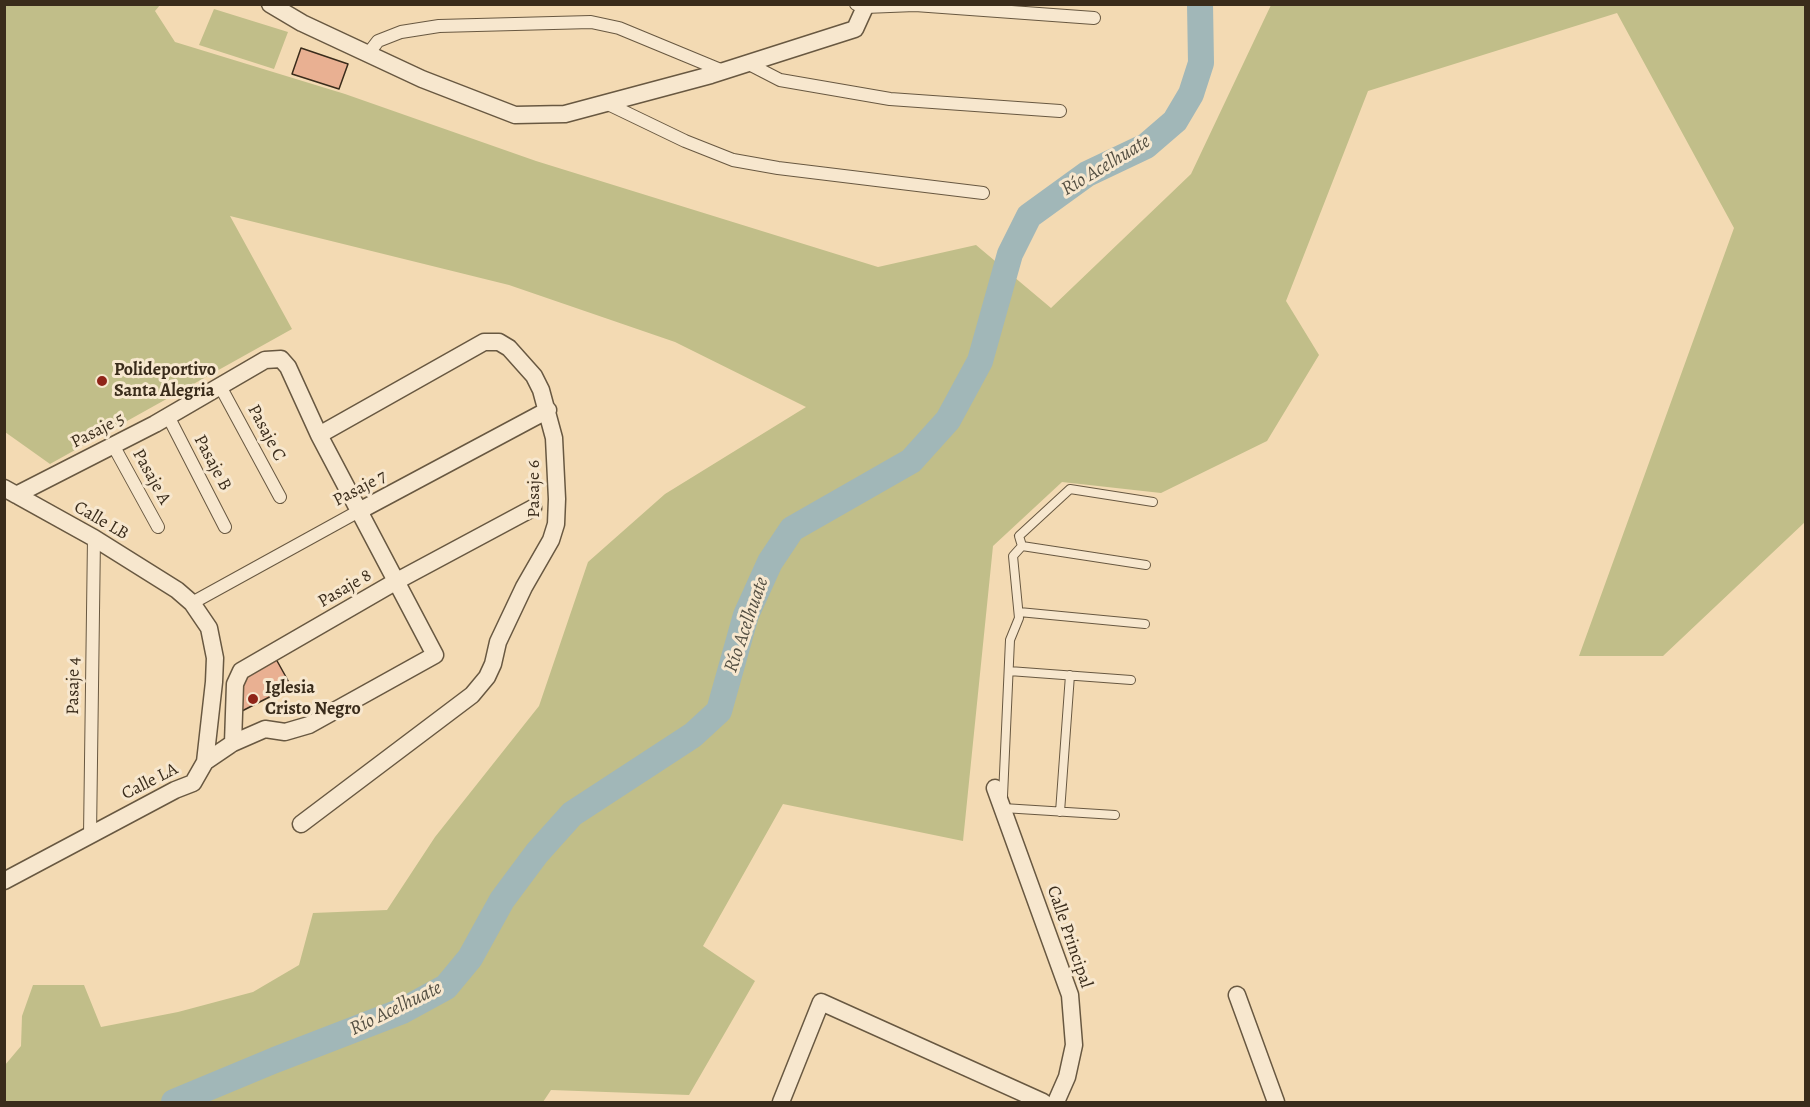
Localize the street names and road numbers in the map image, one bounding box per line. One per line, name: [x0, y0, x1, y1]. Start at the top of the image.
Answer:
street label: Pasaje C: [242, 401, 290, 465]
street label: Pasaje 5: [68, 408, 128, 454]
street label: Pasaje B: [188, 431, 236, 495]
street label: Pasaje A: [127, 445, 175, 509]
street label: Pasaje 6: [524, 460, 546, 518]
street label: Pasaje 7: [330, 466, 390, 512]
street label: Calle LB: [70, 497, 132, 545]
street label: Pasaje 8: [314, 565, 376, 613]
street label: Pasaje 4: [63, 657, 85, 715]
street label: Calle LA: [118, 759, 182, 805]
street label: Calle Principal: [1041, 883, 1097, 991]

